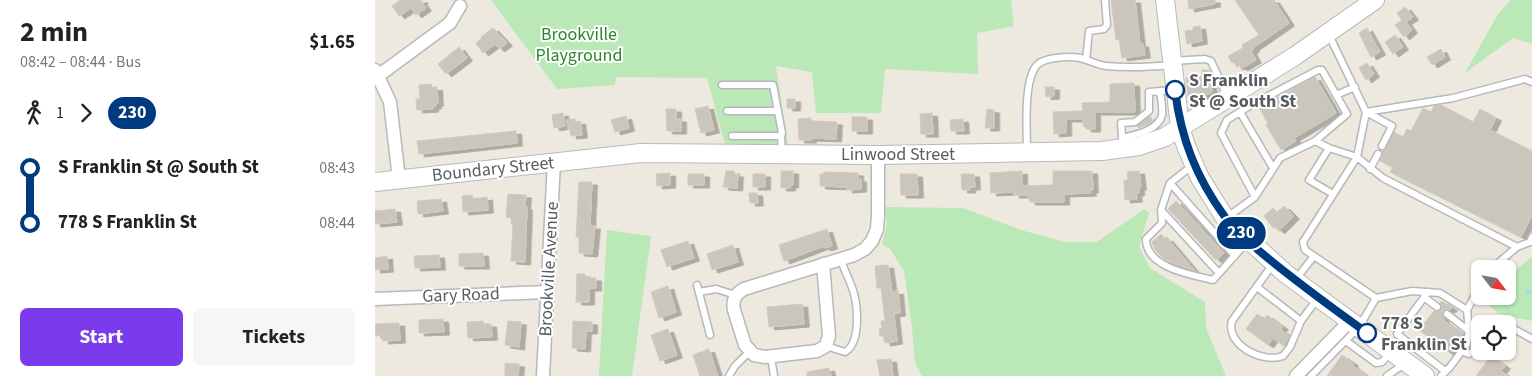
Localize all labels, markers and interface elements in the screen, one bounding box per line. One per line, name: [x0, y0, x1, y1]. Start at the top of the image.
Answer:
text: 2 min: [20, 12, 88, 52]
park label: Brookville Playground: [536, 22, 622, 68]
text: $1.65: [309, 29, 355, 56]
text: 08:42 – 08:44 · Bus: [20, 51, 141, 73]
place label: S Franklin St @ South St: [1189, 68, 1296, 114]
marker: S Franklin St @ South St: [1165, 80, 1185, 100]
icon: walk: [20, 99, 48, 127]
icon: forward: [72, 99, 100, 127]
text: 230: [118, 100, 146, 125]
text: 1: [56, 102, 64, 124]
street label: Linwood Street: [841, 142, 955, 167]
street label: Boundary Street: [431, 150, 555, 188]
text: S Franklin St @ South St: [58, 154, 259, 181]
text: 08:43: [319, 157, 355, 179]
street label: Brookville Avenue: [533, 201, 565, 337]
text: 778 S Franklin St: [58, 209, 197, 236]
text: 08:44: [319, 212, 355, 234]
line badge: 230: [1212, 217, 1270, 249]
text: 230: [1227, 220, 1255, 245]
north arrow: [1471, 260, 1516, 305]
map controls: [1471, 260, 1516, 360]
street label: Gary Road: [422, 281, 500, 309]
button: Start: [20, 308, 183, 366]
button: Tickets: [193, 308, 355, 366]
place label: 778 S Franklin St: [1381, 311, 1467, 357]
button: locate: [1471, 315, 1516, 360]
marker: 778 S Franklin St: [1357, 323, 1377, 343]

